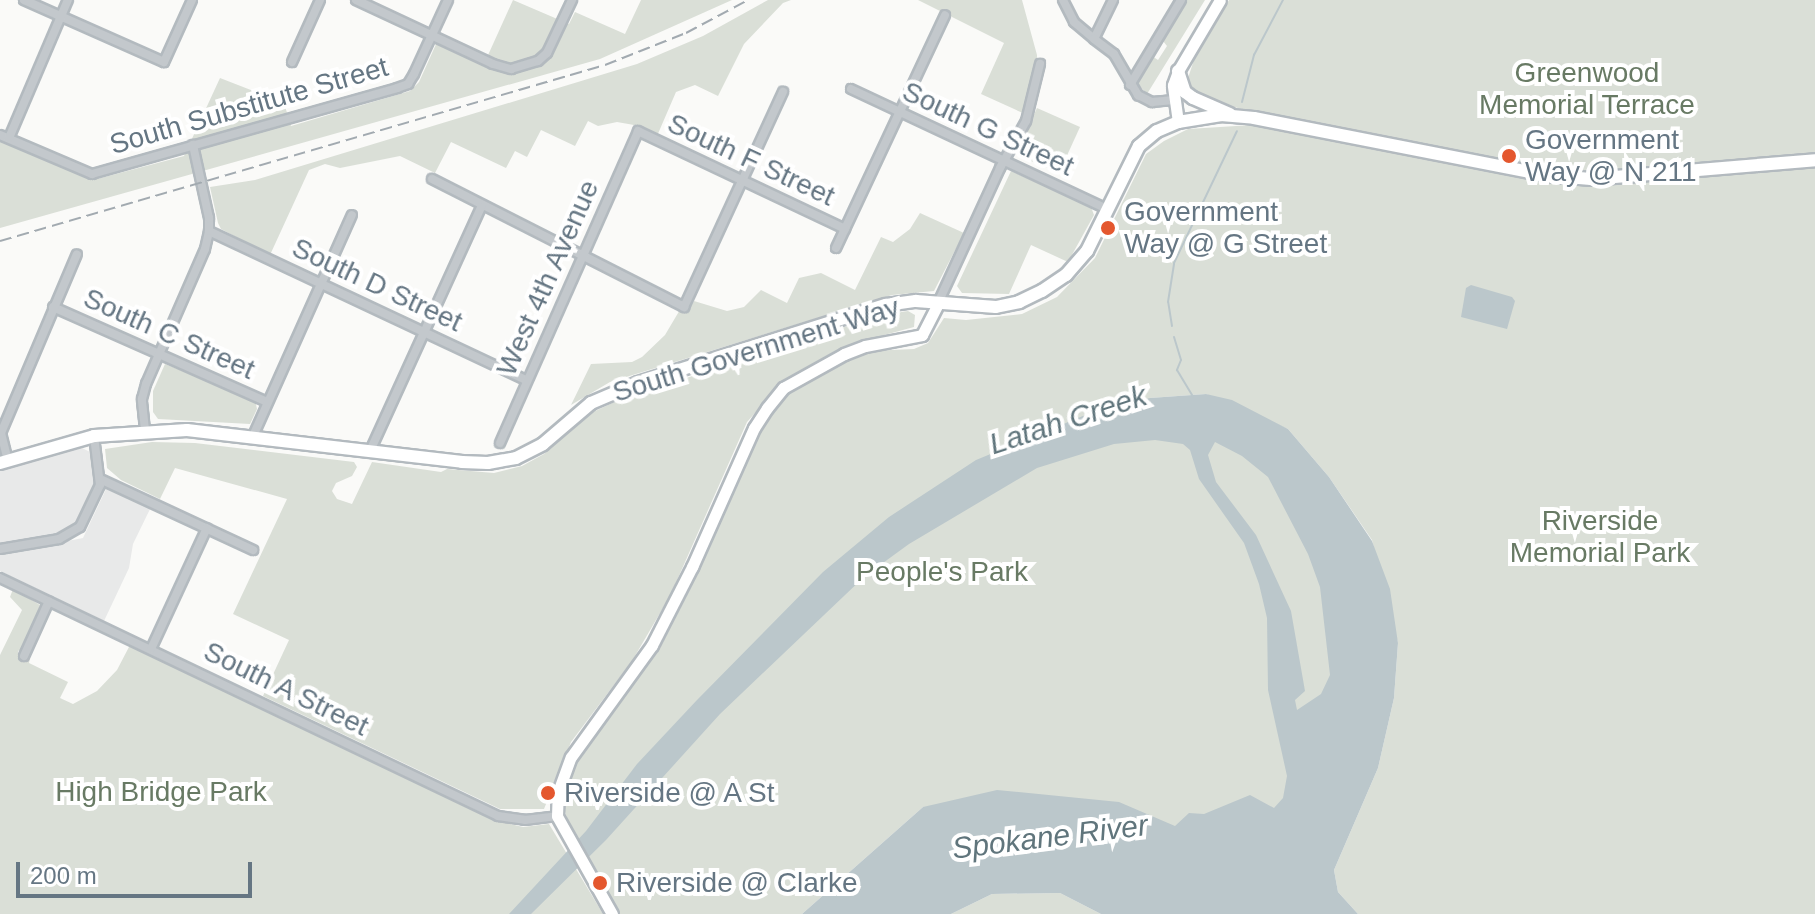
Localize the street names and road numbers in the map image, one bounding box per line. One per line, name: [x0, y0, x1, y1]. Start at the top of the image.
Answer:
street label: South Substitute Street: [106, 50, 392, 162]
street label: South G Street: [897, 75, 1079, 183]
street label: South F Street: [662, 107, 840, 213]
street label: West 4th Avenue: [489, 174, 607, 382]
street label: South D Street: [287, 231, 467, 339]
street label: South C Street: [78, 281, 260, 387]
street label: South Government Way: [609, 290, 903, 410]
street label: South A Street: [197, 634, 375, 744]

